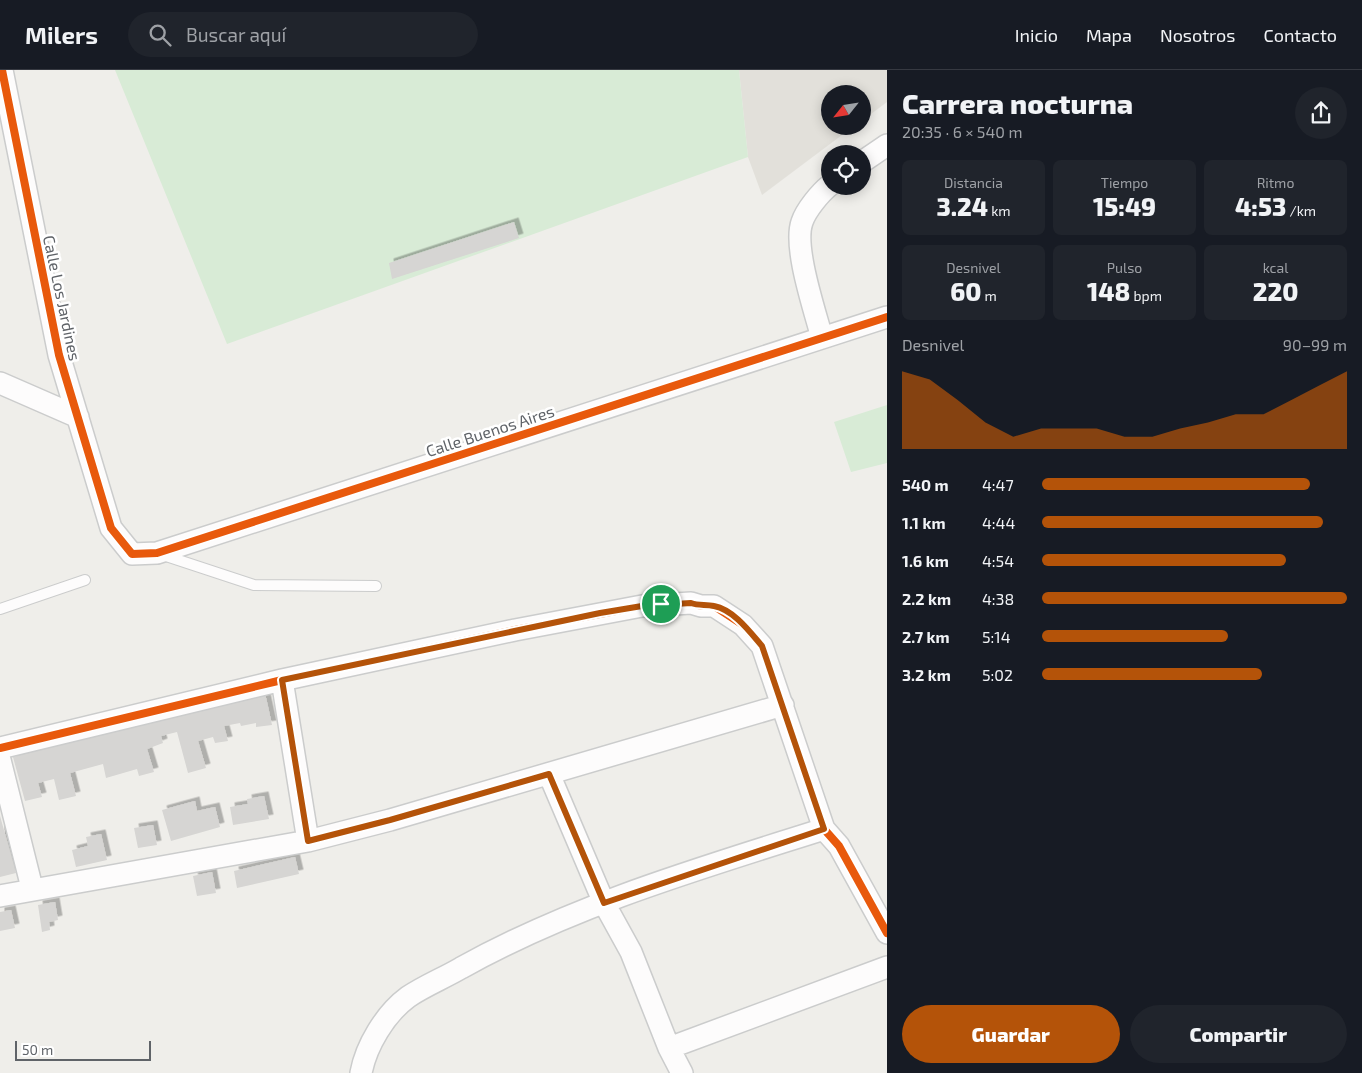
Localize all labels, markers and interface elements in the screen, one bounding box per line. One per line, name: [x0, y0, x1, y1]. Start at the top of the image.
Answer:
search box: [128, 12, 478, 57]
text: Milers: [25, 20, 98, 49]
icon: search: [146, 21, 174, 49]
text: Buscar aquí: [186, 23, 286, 46]
text: Inicio: [1015, 24, 1058, 46]
text: Mapa: [1086, 24, 1132, 46]
text: Nosotros: [1160, 24, 1235, 46]
text: Contacto: [1263, 24, 1337, 46]
north arrow: [821, 85, 871, 135]
map controls: [821, 85, 871, 195]
text: Carrera nocturna: [902, 86, 1133, 120]
button: share: [1295, 87, 1347, 139]
text: 20:35 · 6 × 540 m: [902, 122, 1022, 141]
button: locate: [821, 145, 871, 195]
text: Distancia: [944, 174, 1003, 191]
text: Tiempo: [1101, 174, 1148, 191]
text: Ritmo: [1257, 174, 1294, 191]
text: 3.24: [936, 191, 988, 221]
text: 15:49: [1093, 191, 1156, 221]
text: 4:53: [1235, 191, 1286, 221]
text: km: [988, 202, 1011, 219]
text: /km: [1286, 202, 1316, 219]
street label: Calle Los Jardines: [40, 233, 85, 362]
text: Desnivel: [946, 259, 1001, 276]
text: Pulso: [1107, 259, 1142, 276]
text: kcal: [1263, 259, 1288, 276]
text: 60: [950, 276, 981, 306]
text: 148: [1087, 276, 1130, 306]
text: 220: [1253, 276, 1298, 306]
text: m: [981, 287, 997, 304]
text: bpm: [1130, 287, 1162, 304]
text: Desnivel: [902, 335, 964, 354]
text: 90–99 m: [1283, 335, 1347, 354]
street label: Calle Buenos Aires: [423, 401, 556, 460]
text: 540 m: [902, 475, 949, 494]
text: 4:47: [982, 475, 1014, 494]
text: 1.1 km: [902, 513, 946, 532]
text: 4:44: [982, 513, 1015, 532]
text: 1.6 km: [902, 551, 949, 570]
text: 4:54: [982, 551, 1014, 570]
pin: [640, 583, 682, 625]
text: 2.2 km: [902, 589, 951, 608]
text: 4:38: [982, 589, 1014, 608]
icon: arrive: [647, 590, 675, 618]
text: 2.7 km: [902, 627, 950, 646]
text: 5:14: [982, 627, 1011, 646]
text: 3.2 km: [902, 665, 951, 684]
text: 5:02: [982, 665, 1013, 684]
button: Guardar: [902, 1005, 1120, 1063]
button: Compartir: [1130, 1005, 1347, 1063]
scale bar: [15, 1038, 151, 1061]
text: 50 m: [22, 1041, 53, 1058]

